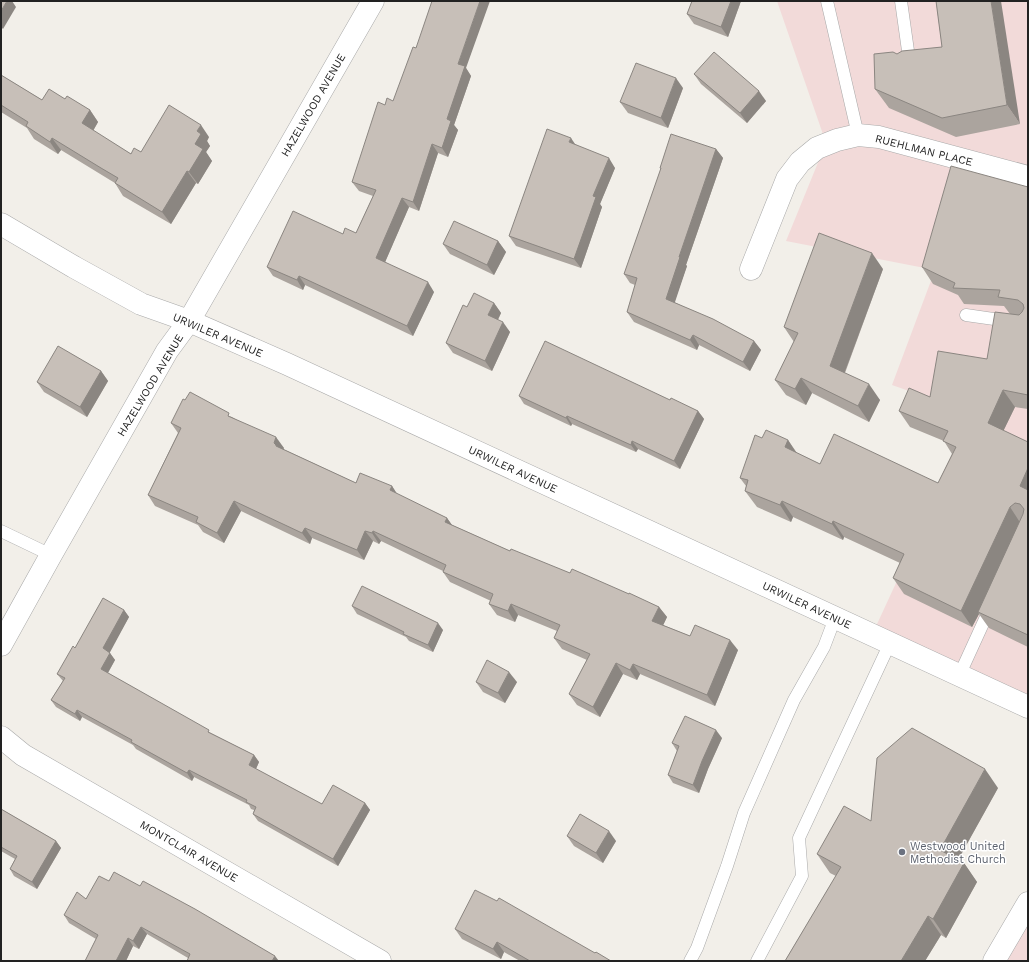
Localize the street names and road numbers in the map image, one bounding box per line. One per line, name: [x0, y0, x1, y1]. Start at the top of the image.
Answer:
street label: HAZELWOOD AVENUE: [279, 51, 348, 159]
street label: RUEHLMAN PLACE: [874, 132, 974, 169]
street label: URWILER AVENUE: [171, 311, 265, 360]
street label: HAZELWOOD AVENUE: [115, 332, 186, 439]
street label: URWILER AVENUE: [466, 443, 559, 496]
street label: URWILER AVENUE: [760, 579, 853, 632]
street label: MONTCLAIR AVENUE: [137, 818, 240, 885]

